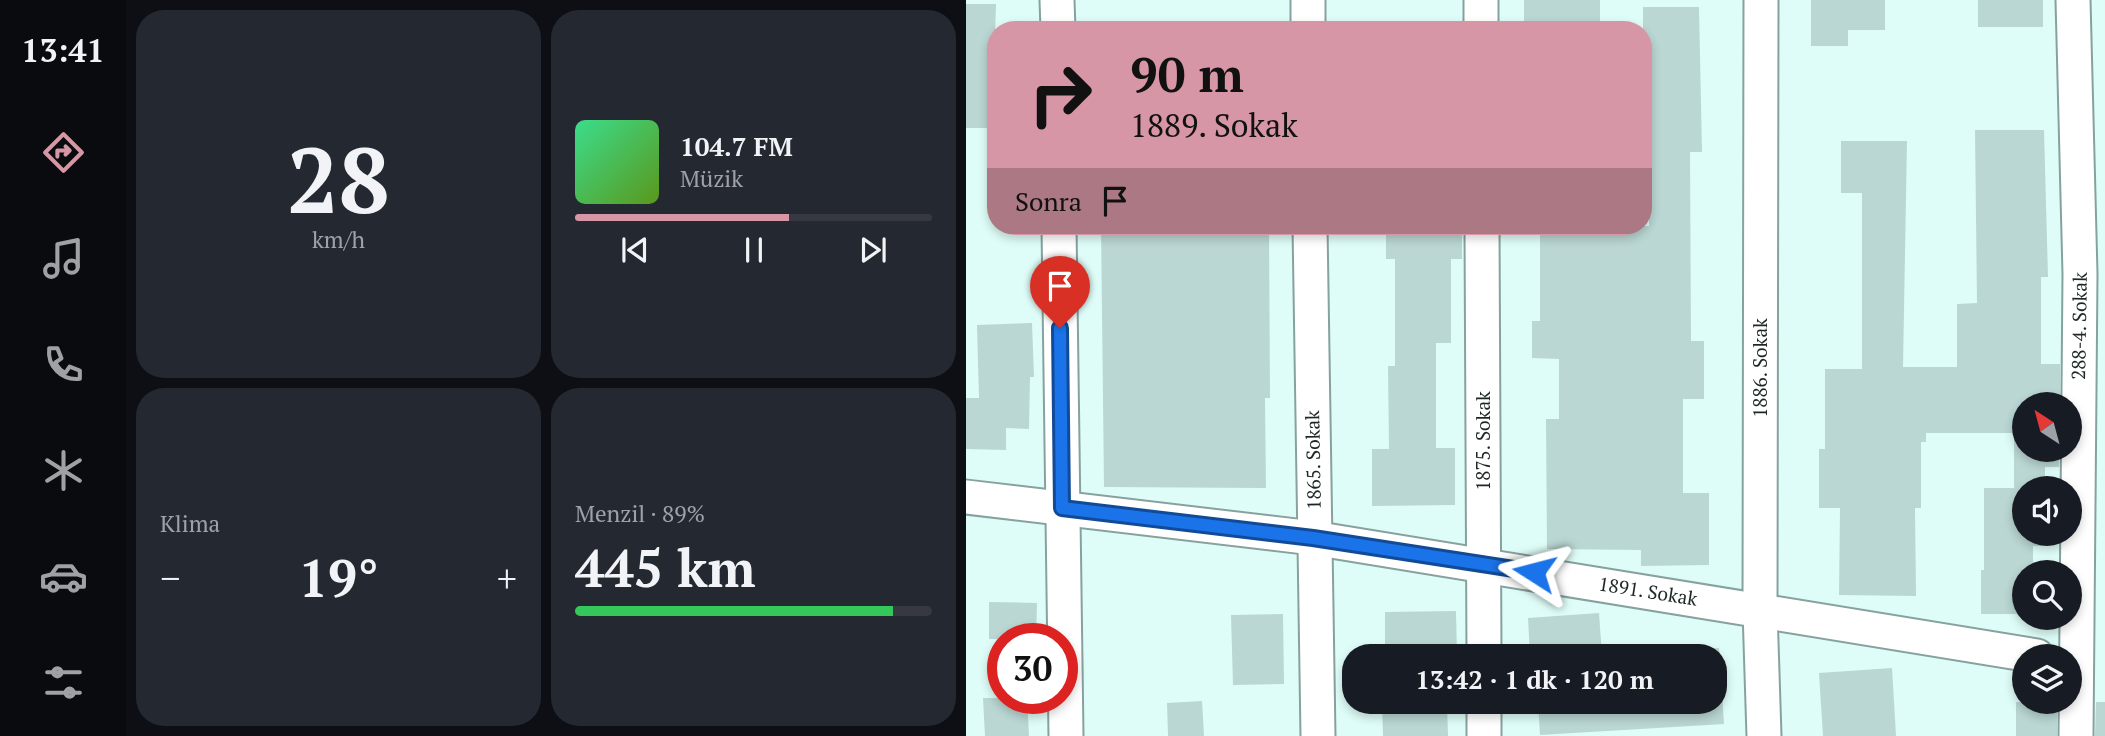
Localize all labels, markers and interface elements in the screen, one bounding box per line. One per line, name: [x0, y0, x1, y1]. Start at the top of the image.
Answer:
text: 13:41: [21, 29, 105, 71]
text: 90 m: [1130, 41, 1244, 106]
icon: right: [1015, 49, 1106, 140]
text: 1889. Sokak: [1130, 104, 1298, 146]
text: 28: [287, 118, 390, 239]
icon: directions: [39, 128, 88, 177]
text: 104.7 FM: [680, 129, 793, 163]
text: Müzik: [680, 163, 743, 194]
icon: arrive: [1096, 182, 1134, 220]
text: Sonra: [1015, 184, 1082, 218]
text: km/h: [312, 224, 365, 255]
icon: previous: [616, 231, 654, 269]
icon: pause: [735, 231, 773, 269]
icon: next: [854, 231, 892, 269]
icon: music: [39, 234, 88, 283]
pin: [1030, 256, 1090, 328]
icon: arrive: [1041, 267, 1079, 305]
street label: 288-4. Sokak: [2065, 272, 2092, 380]
street label: 1886. Sokak: [1747, 318, 1772, 418]
icon: phone: [39, 340, 88, 389]
street label: 1875. Sokak: [1470, 391, 1495, 491]
north arrow: [2012, 392, 2082, 462]
map controls: [2012, 392, 2082, 714]
street label: 1865. Sokak: [1299, 410, 1326, 510]
icon: climate: [39, 446, 88, 495]
button: sound: [2012, 476, 2082, 546]
text: Menzil · 89%: [575, 498, 705, 529]
text: Klima: [160, 508, 220, 539]
text: 445 km: [575, 533, 756, 602]
position arrow: [1497, 535, 1571, 609]
text: 19°: [298, 543, 379, 612]
icon: car: [39, 552, 88, 601]
text: −: [160, 553, 180, 603]
text: +: [497, 553, 517, 603]
button: search: [2012, 560, 2082, 630]
street label: 1891. Sokak: [1597, 570, 1699, 611]
speed limit sign: 30: [987, 623, 1078, 714]
button: layers: [2012, 644, 2082, 714]
icon: filters: [39, 658, 88, 707]
text: 13:42 · 1 dk · 120 m: [1415, 662, 1654, 696]

